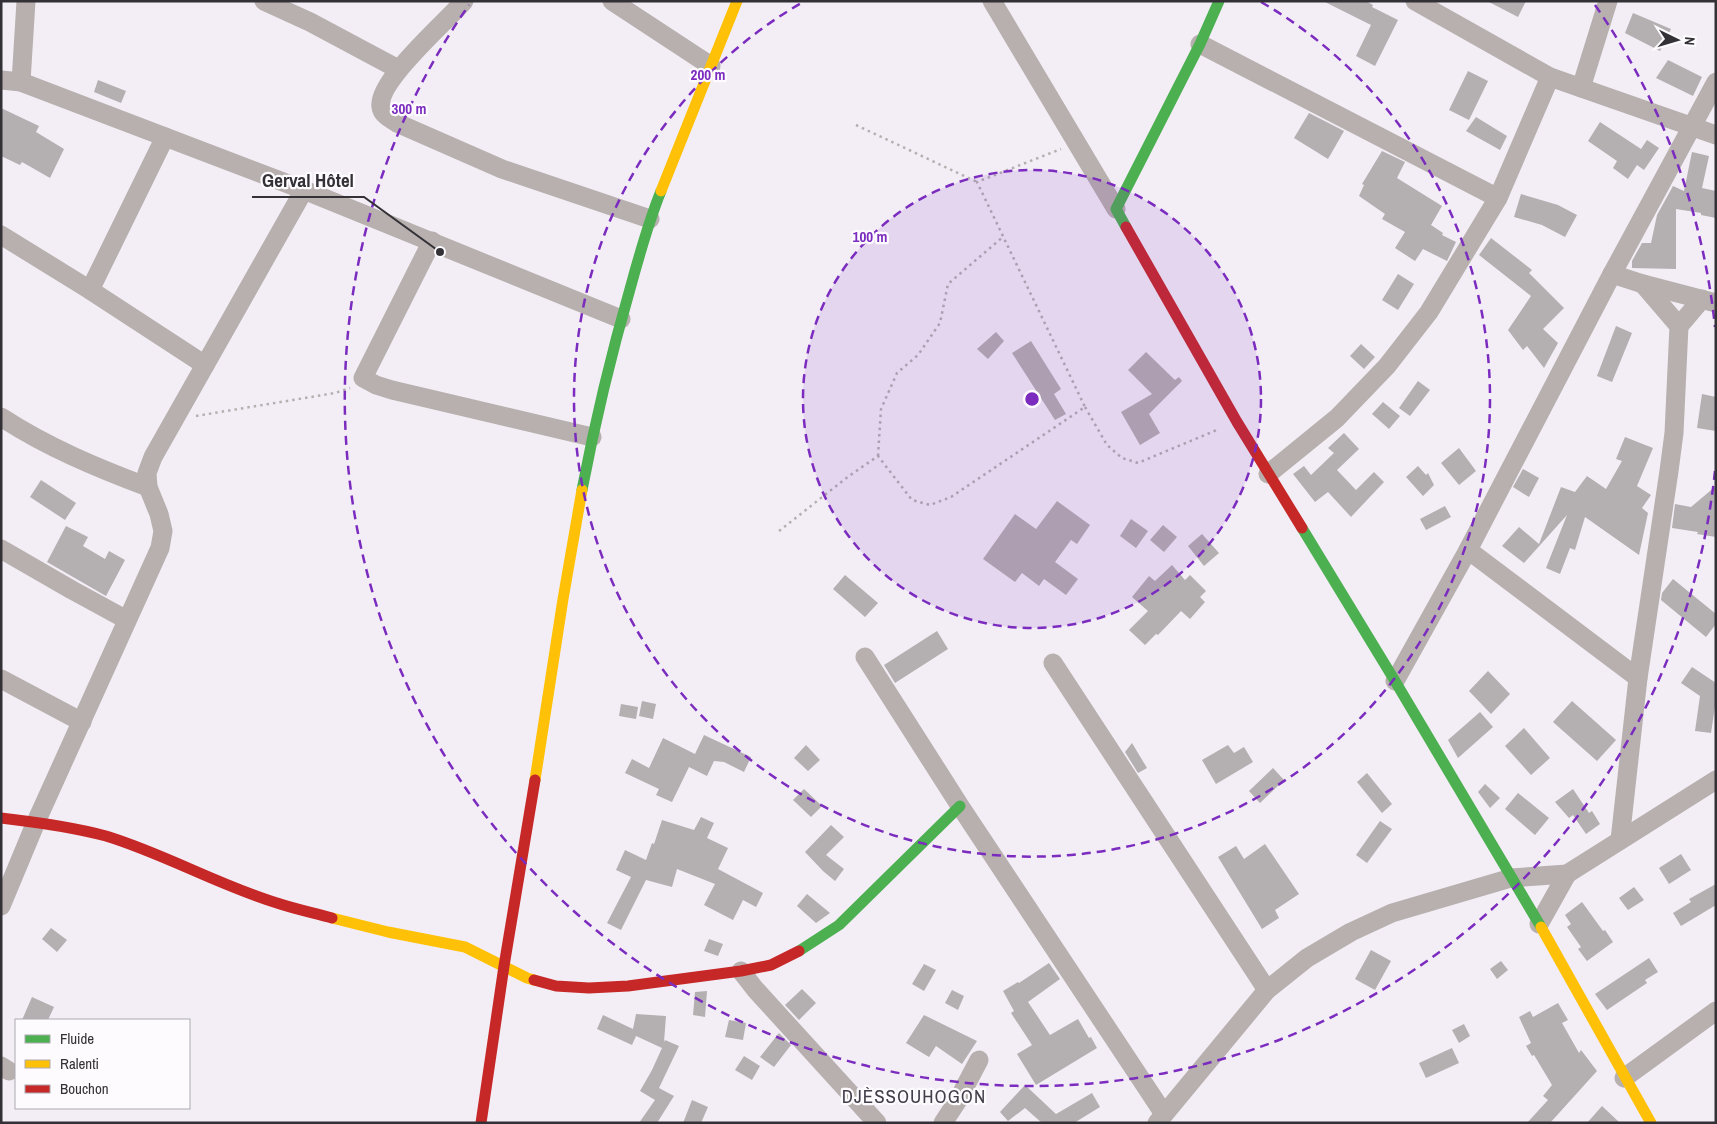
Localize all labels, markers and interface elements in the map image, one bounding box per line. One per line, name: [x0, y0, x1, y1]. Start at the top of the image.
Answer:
north arrow: [1652, 15, 1702, 65]
text: N: [1681, 36, 1699, 46]
text: 200 m: [691, 64, 725, 85]
text: 300 m: [392, 98, 426, 119]
callout: Gerval Hôtel: [252, 163, 364, 197]
text: Gerval Hôtel: [262, 167, 354, 193]
text: 100 m: [853, 226, 887, 247]
centre of rings: [1023, 390, 1041, 408]
legend: [15, 1019, 190, 1109]
text: Fluide: [60, 1028, 94, 1049]
text: Ralenti: [60, 1053, 99, 1074]
text: Bouchon: [60, 1078, 109, 1099]
district label: DJÈSSOUHOGON: [842, 1083, 986, 1109]

